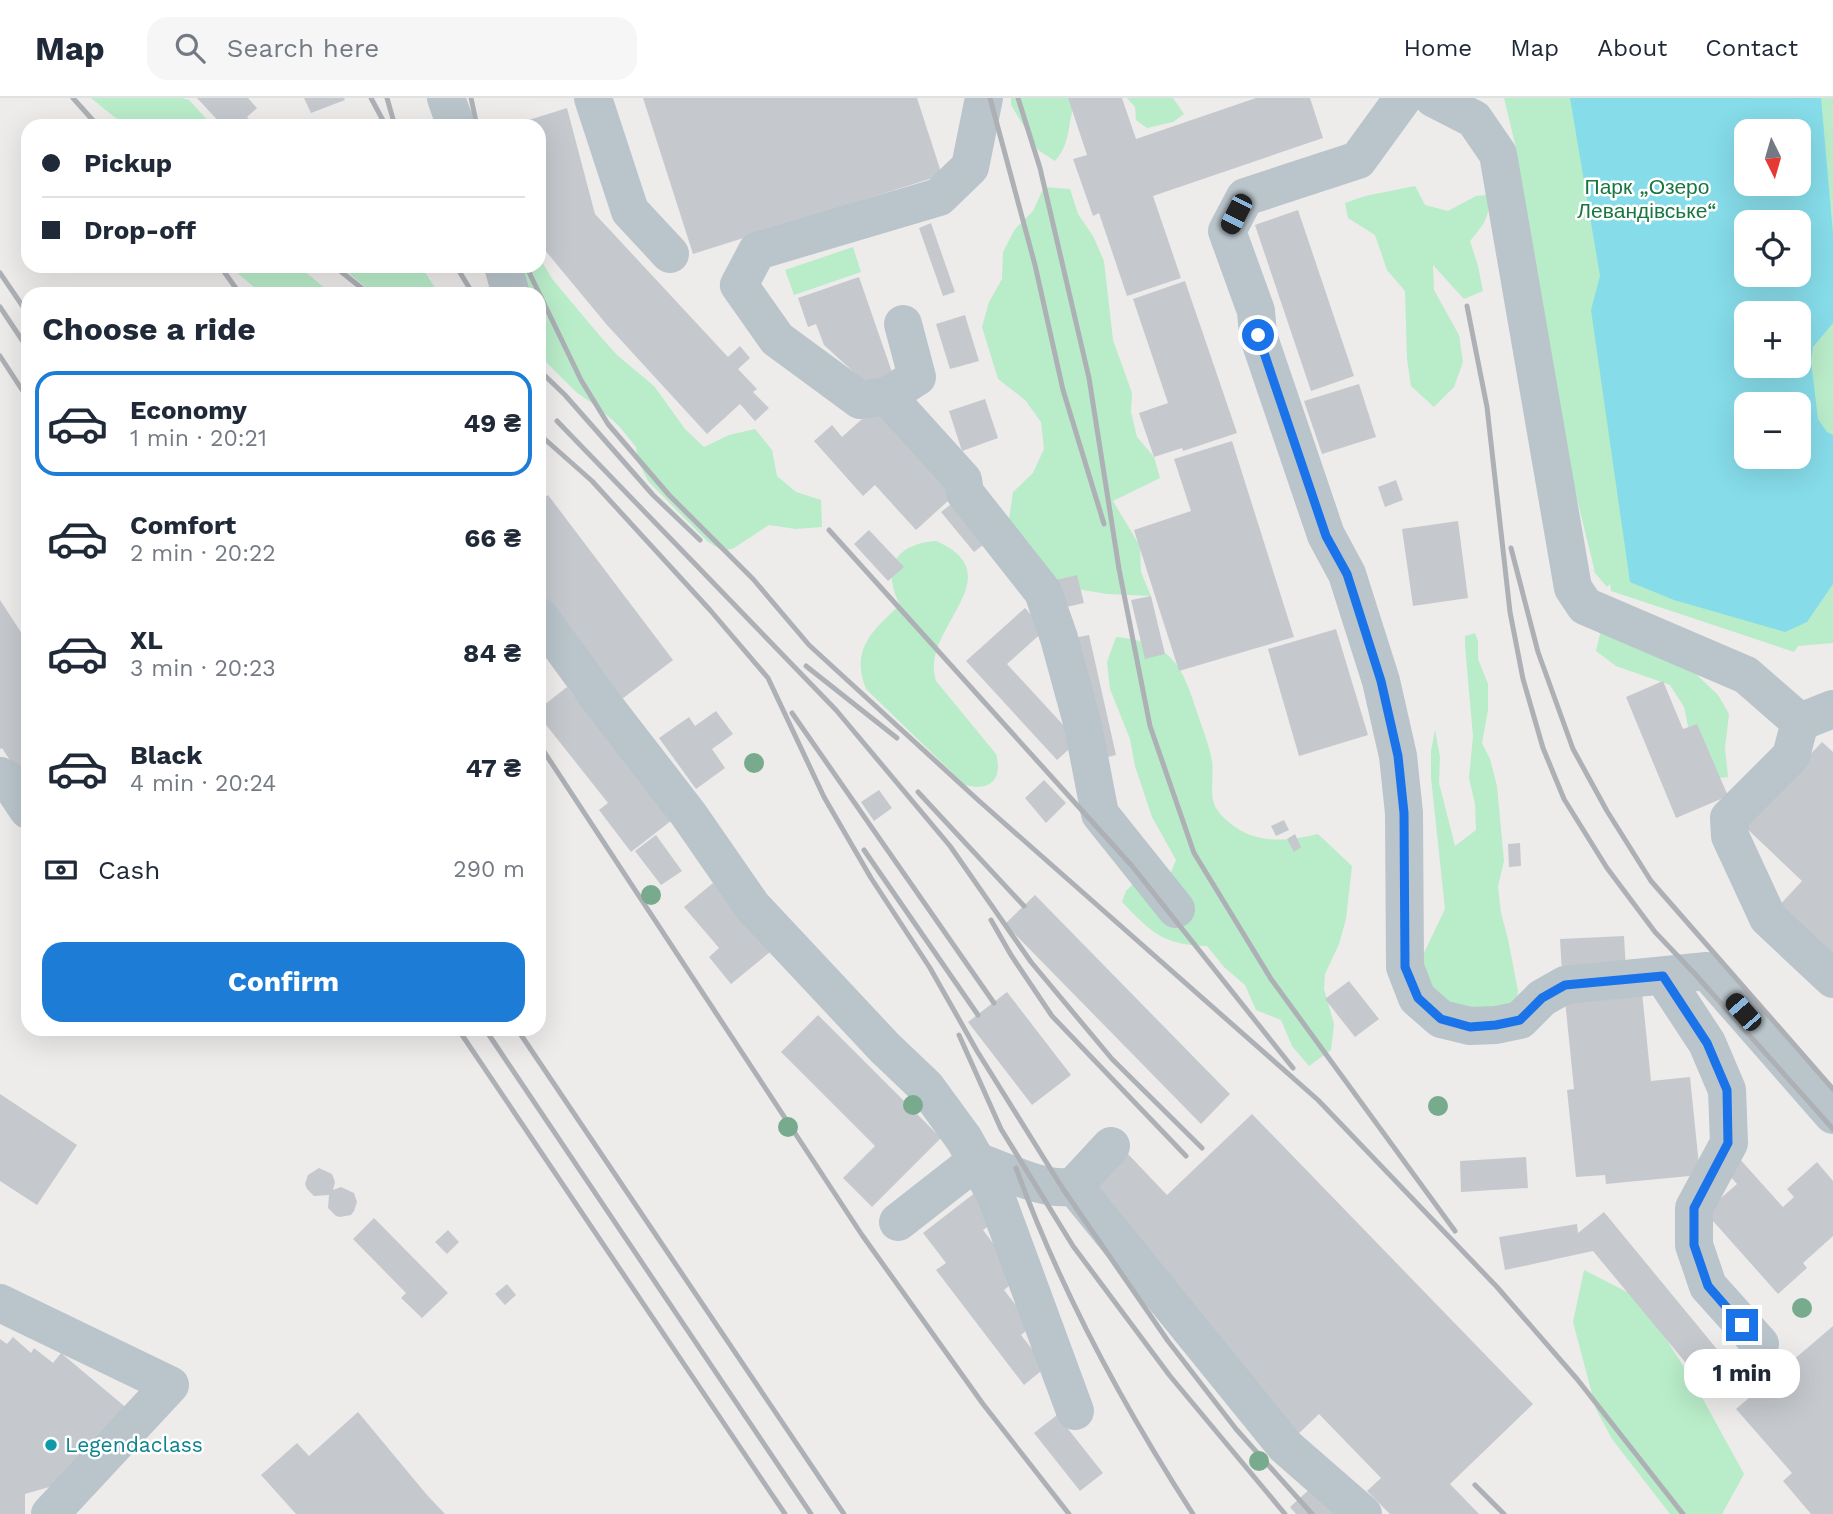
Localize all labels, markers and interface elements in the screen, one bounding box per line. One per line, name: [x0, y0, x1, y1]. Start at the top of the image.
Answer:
search box: [147, 17, 637, 80]
text: Map: [35, 29, 105, 68]
icon: search: [171, 29, 209, 67]
text: Search here: [227, 33, 379, 63]
text: Home: [1404, 34, 1472, 62]
text: Map: [1510, 34, 1559, 62]
text: About: [1597, 34, 1667, 62]
text: Contact: [1705, 34, 1798, 62]
north arrow: [1734, 119, 1811, 196]
map controls: [1734, 119, 1811, 469]
text: Pickup: [84, 148, 172, 178]
park label: Парк „Озеро Левандівське“: [1577, 174, 1717, 223]
car: [1218, 191, 1255, 237]
button: locate: [1734, 210, 1811, 287]
text: Drop-off: [84, 215, 196, 245]
button: +: [1734, 301, 1811, 378]
text: Choose a ride: [42, 310, 256, 348]
route start: [1242, 319, 1274, 351]
icon: car: [46, 392, 109, 455]
button: −: [1734, 392, 1811, 469]
text: Economy: [130, 395, 247, 425]
text: 49 ₴: [463, 408, 521, 438]
text: 1 min · 20:21: [130, 425, 267, 452]
icon: car: [46, 507, 109, 570]
text: Comfort: [130, 510, 236, 540]
text: 66 ₴: [464, 523, 521, 553]
text: 2 min · 20:22: [130, 540, 276, 567]
icon: car: [46, 622, 109, 685]
text: XL: [130, 625, 163, 655]
text: 84 ₴: [463, 638, 521, 668]
text: 3 min · 20:23: [130, 655, 276, 682]
icon: car: [46, 737, 109, 800]
text: Black: [130, 740, 202, 770]
text: 47 ₴: [466, 753, 521, 783]
text: 4 min · 20:24: [130, 770, 276, 797]
icon: cash: [42, 851, 80, 889]
text: Cash: [98, 855, 160, 885]
text: 290 m: [453, 856, 525, 883]
button: Confirm: [42, 942, 525, 1022]
car: [1722, 989, 1765, 1035]
route end: [1726, 1309, 1758, 1341]
callout: 1 min: [1684, 1350, 1800, 1398]
text: 1 min: [1712, 1360, 1772, 1387]
place label: Legendaclass: [65, 1432, 203, 1457]
marker: Legendaclass: [43, 1437, 59, 1453]

